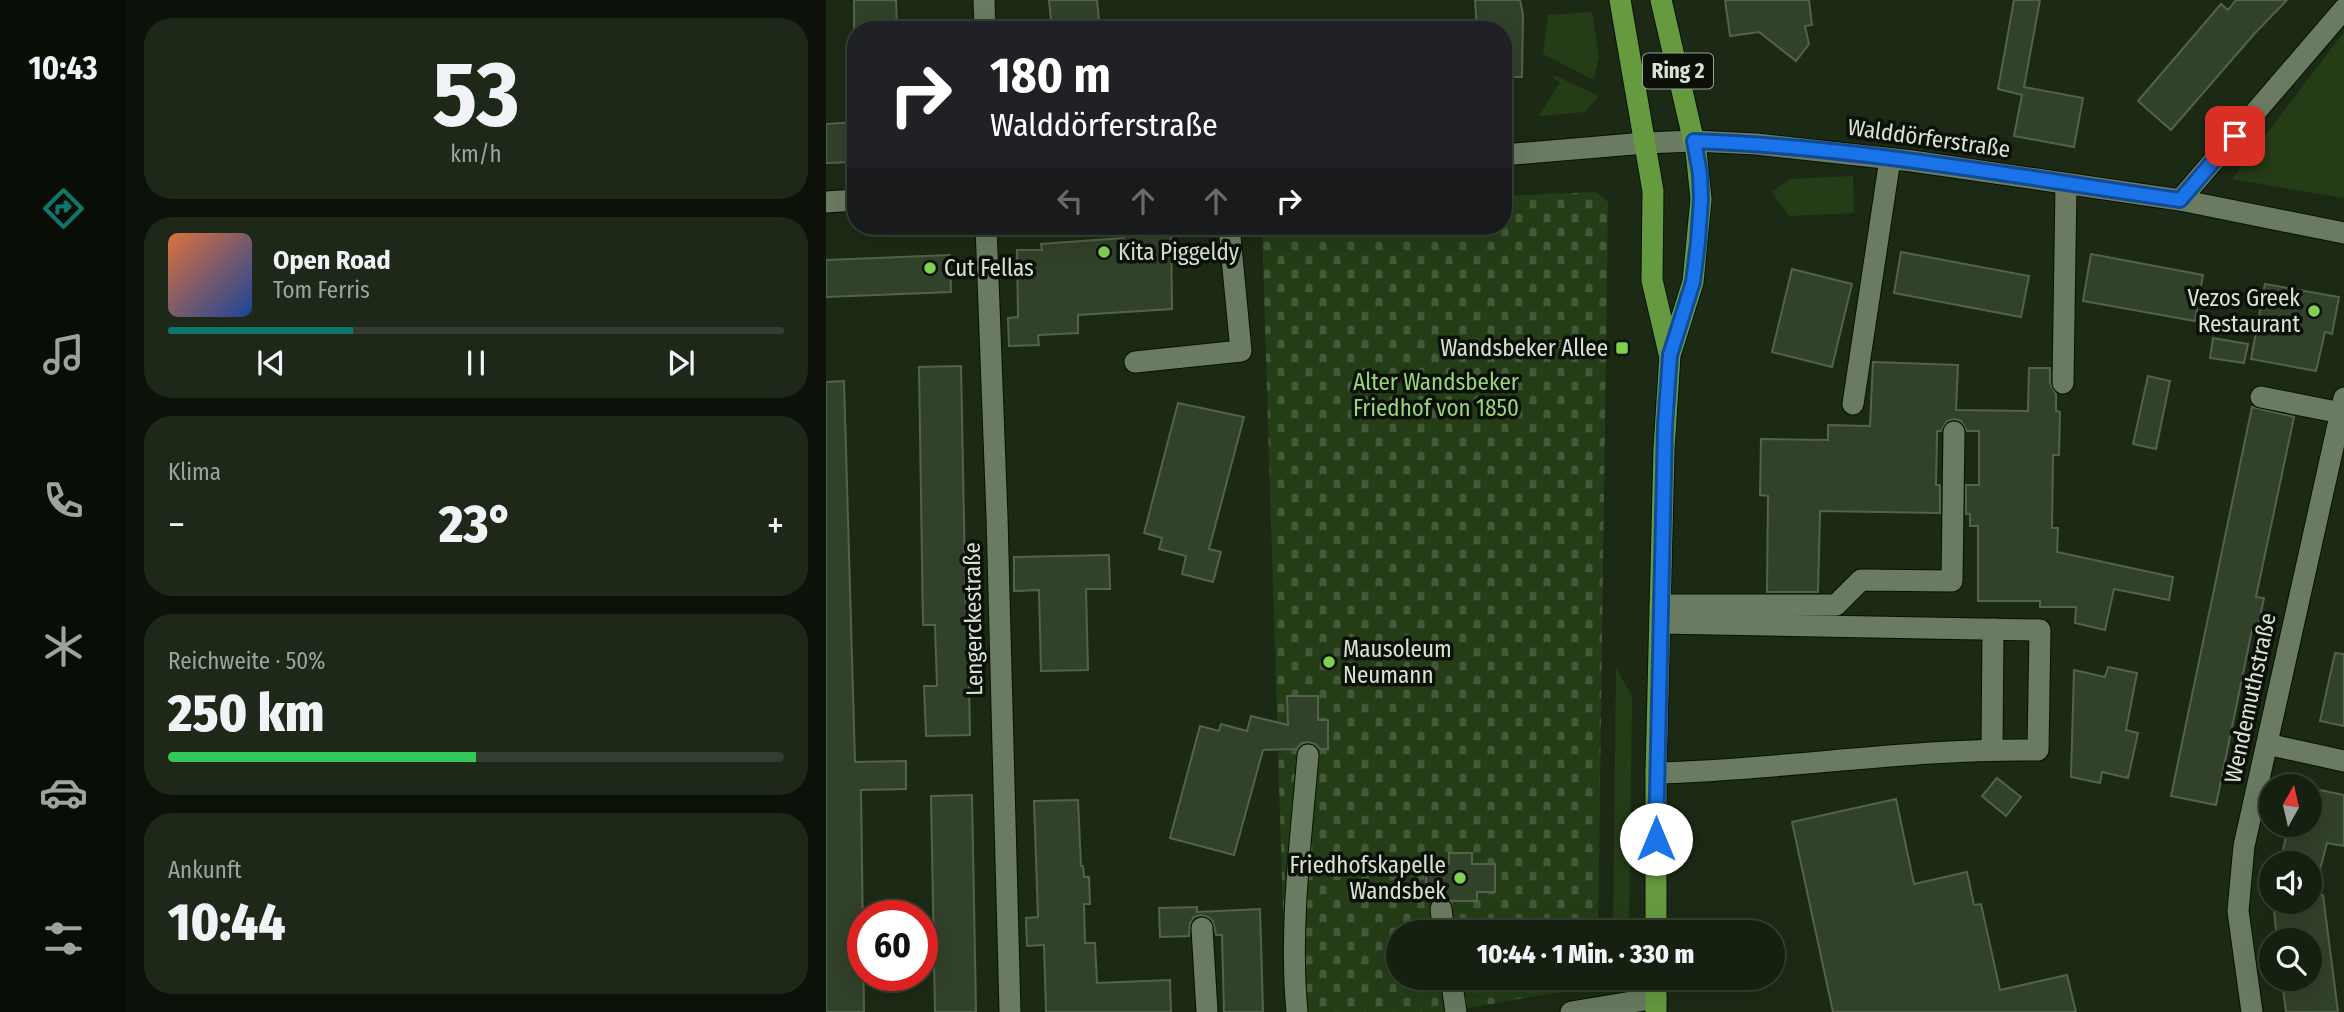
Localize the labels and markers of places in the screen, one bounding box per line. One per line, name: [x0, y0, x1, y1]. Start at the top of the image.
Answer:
pin: [2205, 106, 2265, 166]
place label: Kita Piggeldy: [1118, 238, 1240, 266]
marker: Kita Piggeldy: [1096, 244, 1112, 260]
place label: Cut Fellas: [944, 254, 1034, 282]
marker: Cut Fellas: [922, 260, 938, 276]
place label: Vezos Greek Restaurant: [2187, 284, 2300, 338]
marker: Vezos Greek Restaurant: [2306, 303, 2322, 319]
place label: Wandsbeker Allee: [1440, 334, 1608, 362]
marker: Wandsbeker Allee: [1614, 340, 1630, 356]
place label: Mausoleum Neumann: [1343, 635, 1452, 689]
marker: Mausoleum Neumann: [1321, 654, 1337, 670]
place label: Friedhofskapelle Wandsbek: [1290, 851, 1446, 905]
marker: Friedhofskapelle Wandsbek: [1452, 870, 1468, 886]

